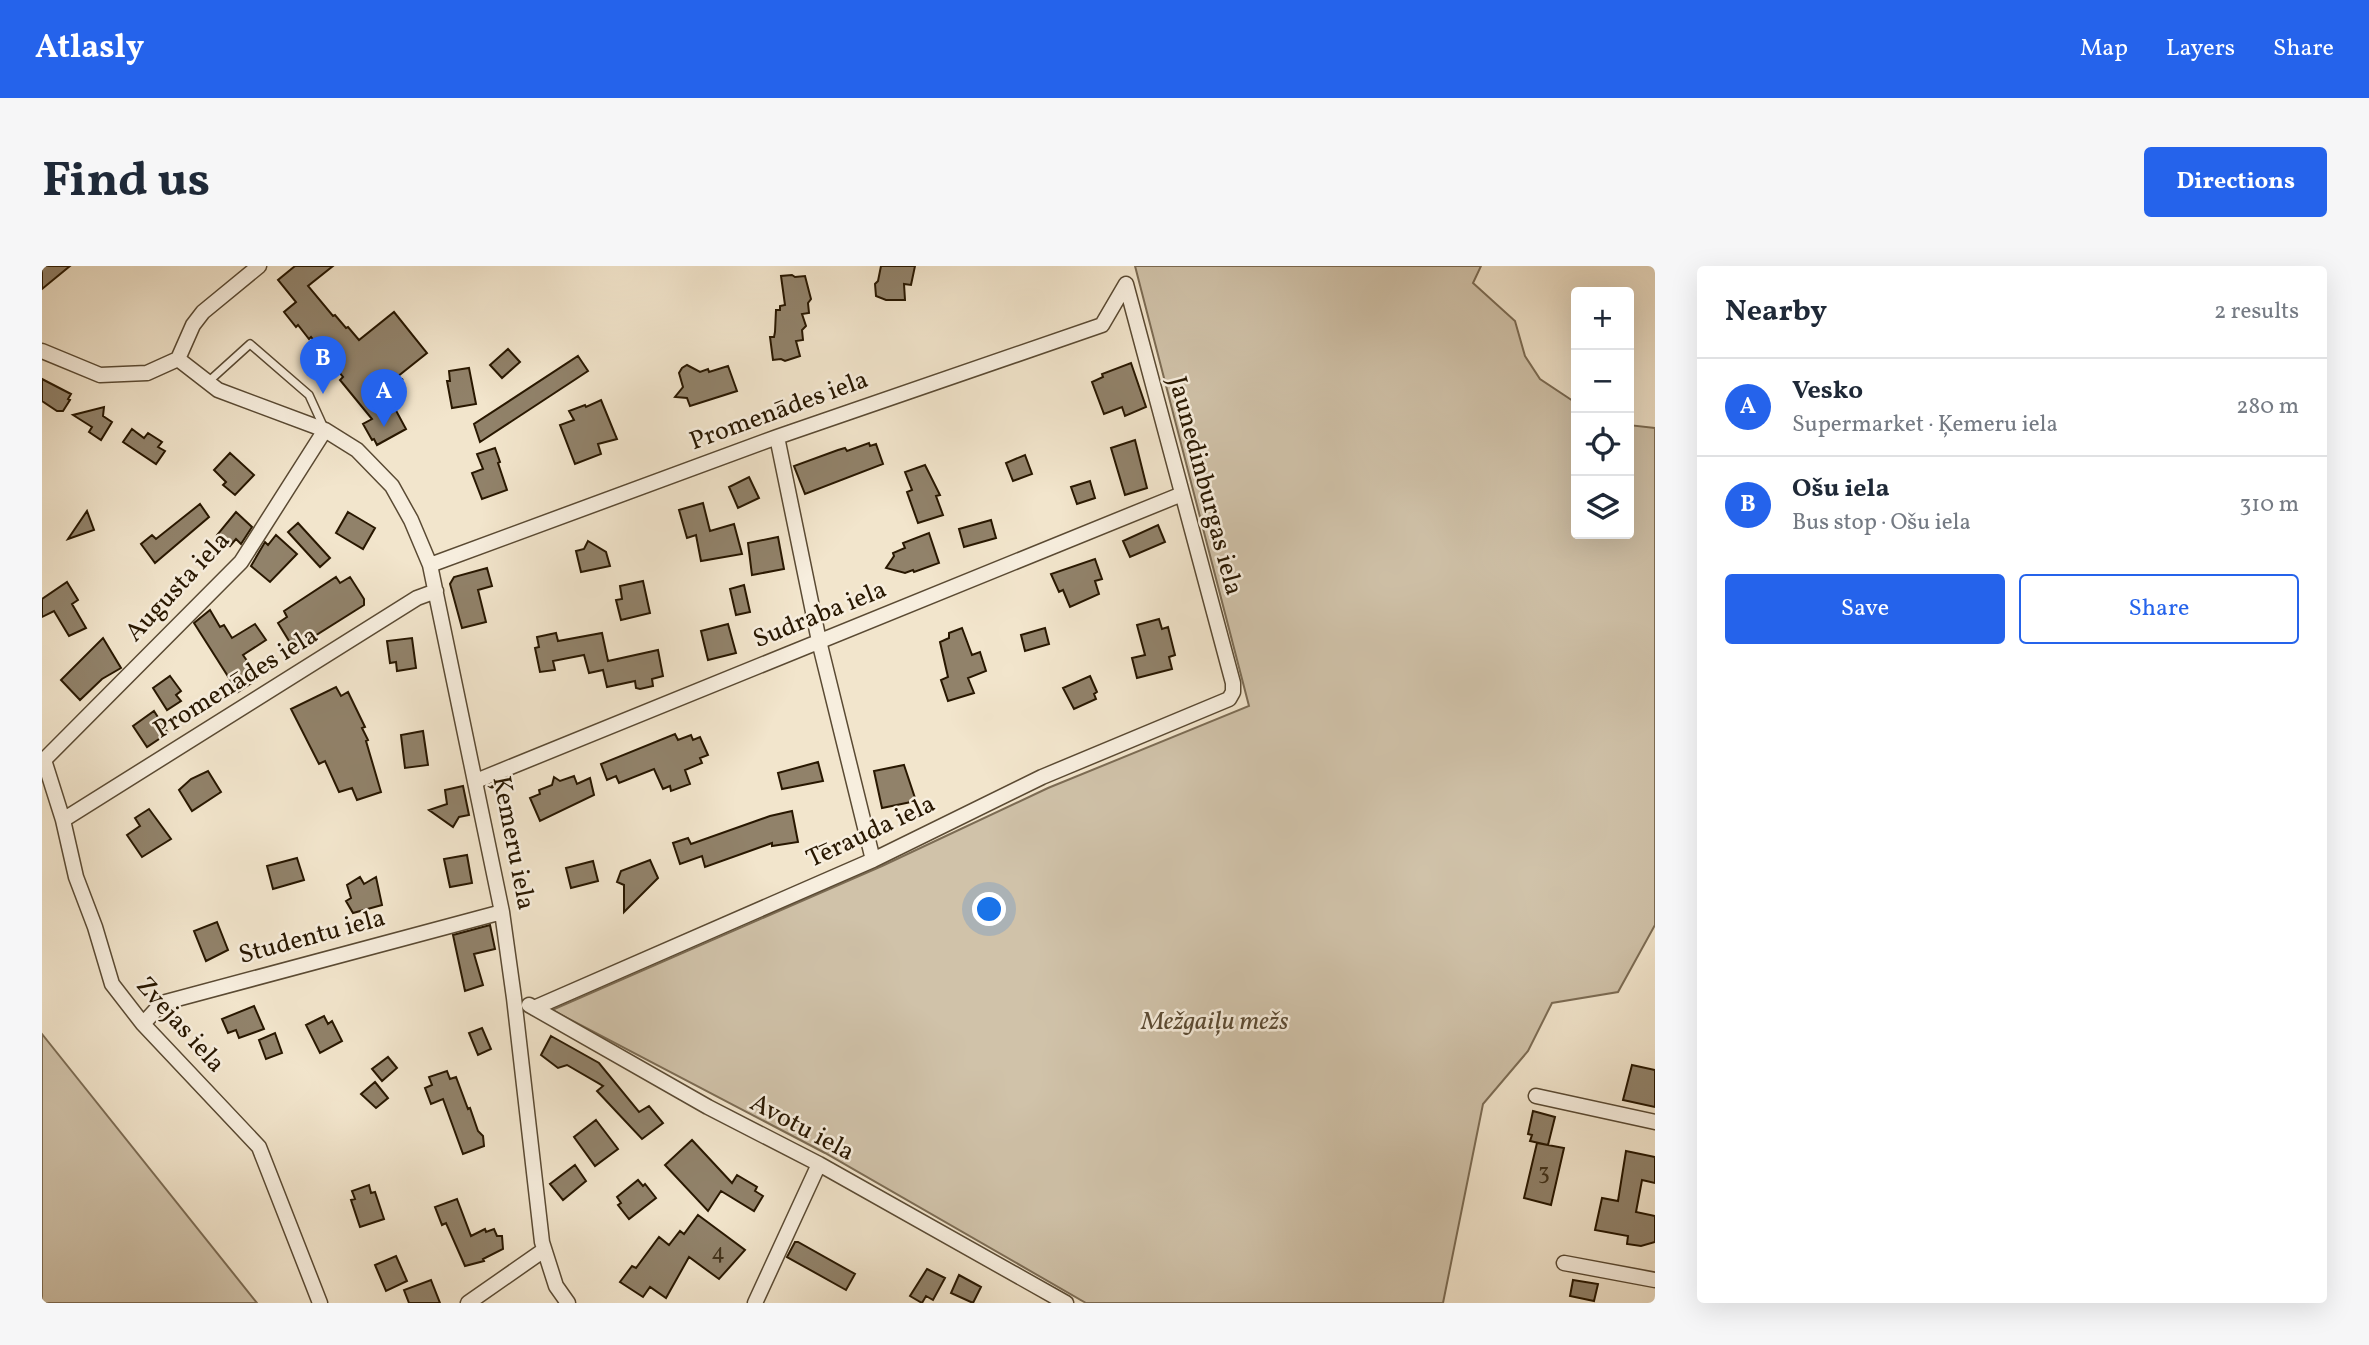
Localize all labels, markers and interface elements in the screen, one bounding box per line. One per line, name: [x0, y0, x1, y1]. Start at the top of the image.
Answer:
text: Atlasly: [35, 26, 144, 72]
text: Map: [2080, 32, 2128, 66]
text: Layers: [2166, 32, 2235, 66]
text: Share: [2273, 32, 2334, 66]
button: Directions: [2144, 147, 2327, 217]
text: Find us: [42, 148, 210, 217]
map controls: [1571, 287, 1634, 539]
button: +: [1571, 287, 1634, 350]
text: Nearby: [1725, 291, 1827, 333]
text: 2 results: [2214, 296, 2299, 328]
pin: B: [300, 336, 346, 394]
button: −: [1571, 350, 1634, 413]
street label: Promenādes iela: [685, 362, 873, 460]
pin: A: [361, 369, 407, 427]
street label: Jaunedinburgas iela: [1158, 373, 1252, 599]
text: Vesko: [1792, 373, 1863, 409]
text: A: [1740, 391, 1756, 423]
text: 280 m: [2236, 391, 2299, 423]
text: Supermarket · Ķemeru iela: [1792, 409, 2058, 441]
button: locate: [1571, 413, 1634, 476]
text: Ošu iela: [1792, 471, 1890, 507]
button: layers: [1571, 476, 1634, 539]
text: B: [1740, 489, 1756, 521]
text: 310 m: [2239, 489, 2299, 521]
text: Bus stop · Ošu iela: [1792, 507, 1971, 539]
street label: Augusta iela: [117, 524, 239, 650]
street label: Sudraba iela: [748, 572, 892, 658]
button: Save: [1725, 574, 2005, 644]
button: Share: [2019, 574, 2299, 644]
street label: Promenādes iela: [147, 618, 325, 748]
street label: Ķemeru iela: [482, 773, 544, 913]
street label: Tērauda iela: [801, 786, 941, 878]
your location: [972, 892, 1006, 926]
street label: Studentu iela: [235, 900, 389, 974]
street label: Zvejas iela: [127, 969, 233, 1081]
park label: Mežgaiļu mežs: [1140, 1004, 1289, 1040]
street label: Avotu iela: [743, 1085, 861, 1171]
house number: 3: [1538, 1157, 1550, 1189]
house number: 4: [711, 1237, 725, 1269]

